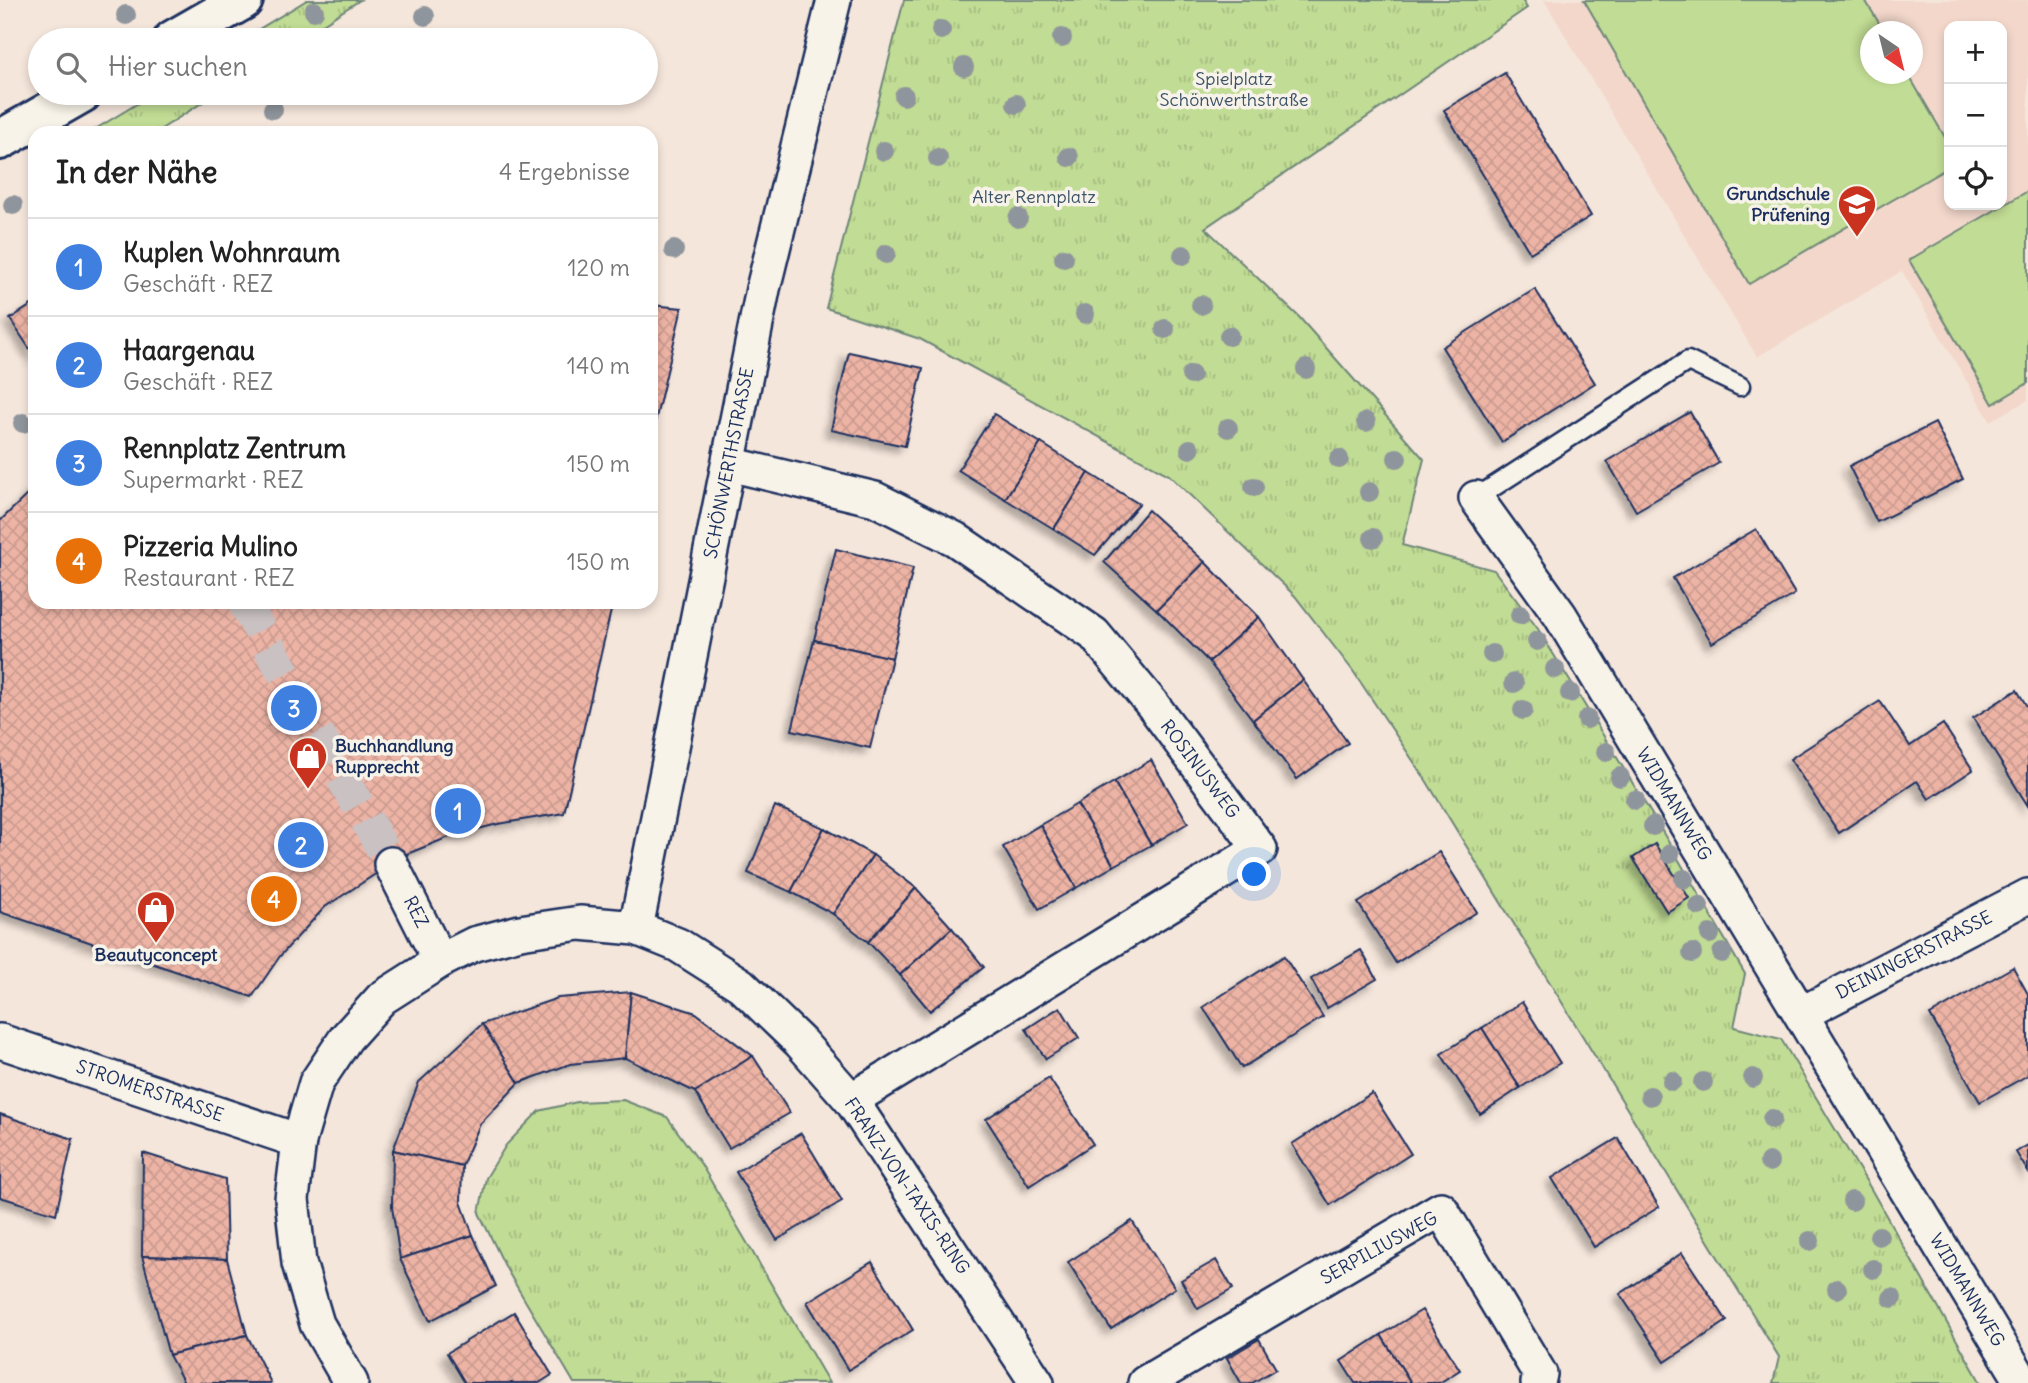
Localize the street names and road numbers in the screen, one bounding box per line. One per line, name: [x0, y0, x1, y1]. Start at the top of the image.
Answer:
street label: SCHÖNWERTHSTRASSE: [699, 365, 758, 560]
street label: ROSINUSWEG: [1156, 715, 1245, 823]
street label: WIDMANNWEG: [1632, 743, 1717, 864]
street label: REZ: [399, 892, 434, 931]
street label: DEININGERSTRASSE: [1832, 905, 1996, 1004]
street label: STROMERSTRASSE: [73, 1055, 227, 1127]
street label: FRANZ-VON-TAXIS-RING: [840, 1093, 975, 1278]
street label: SERPILIUSWEG: [1316, 1206, 1441, 1289]
street label: WIDMANNWEG: [1925, 1229, 2010, 1350]

